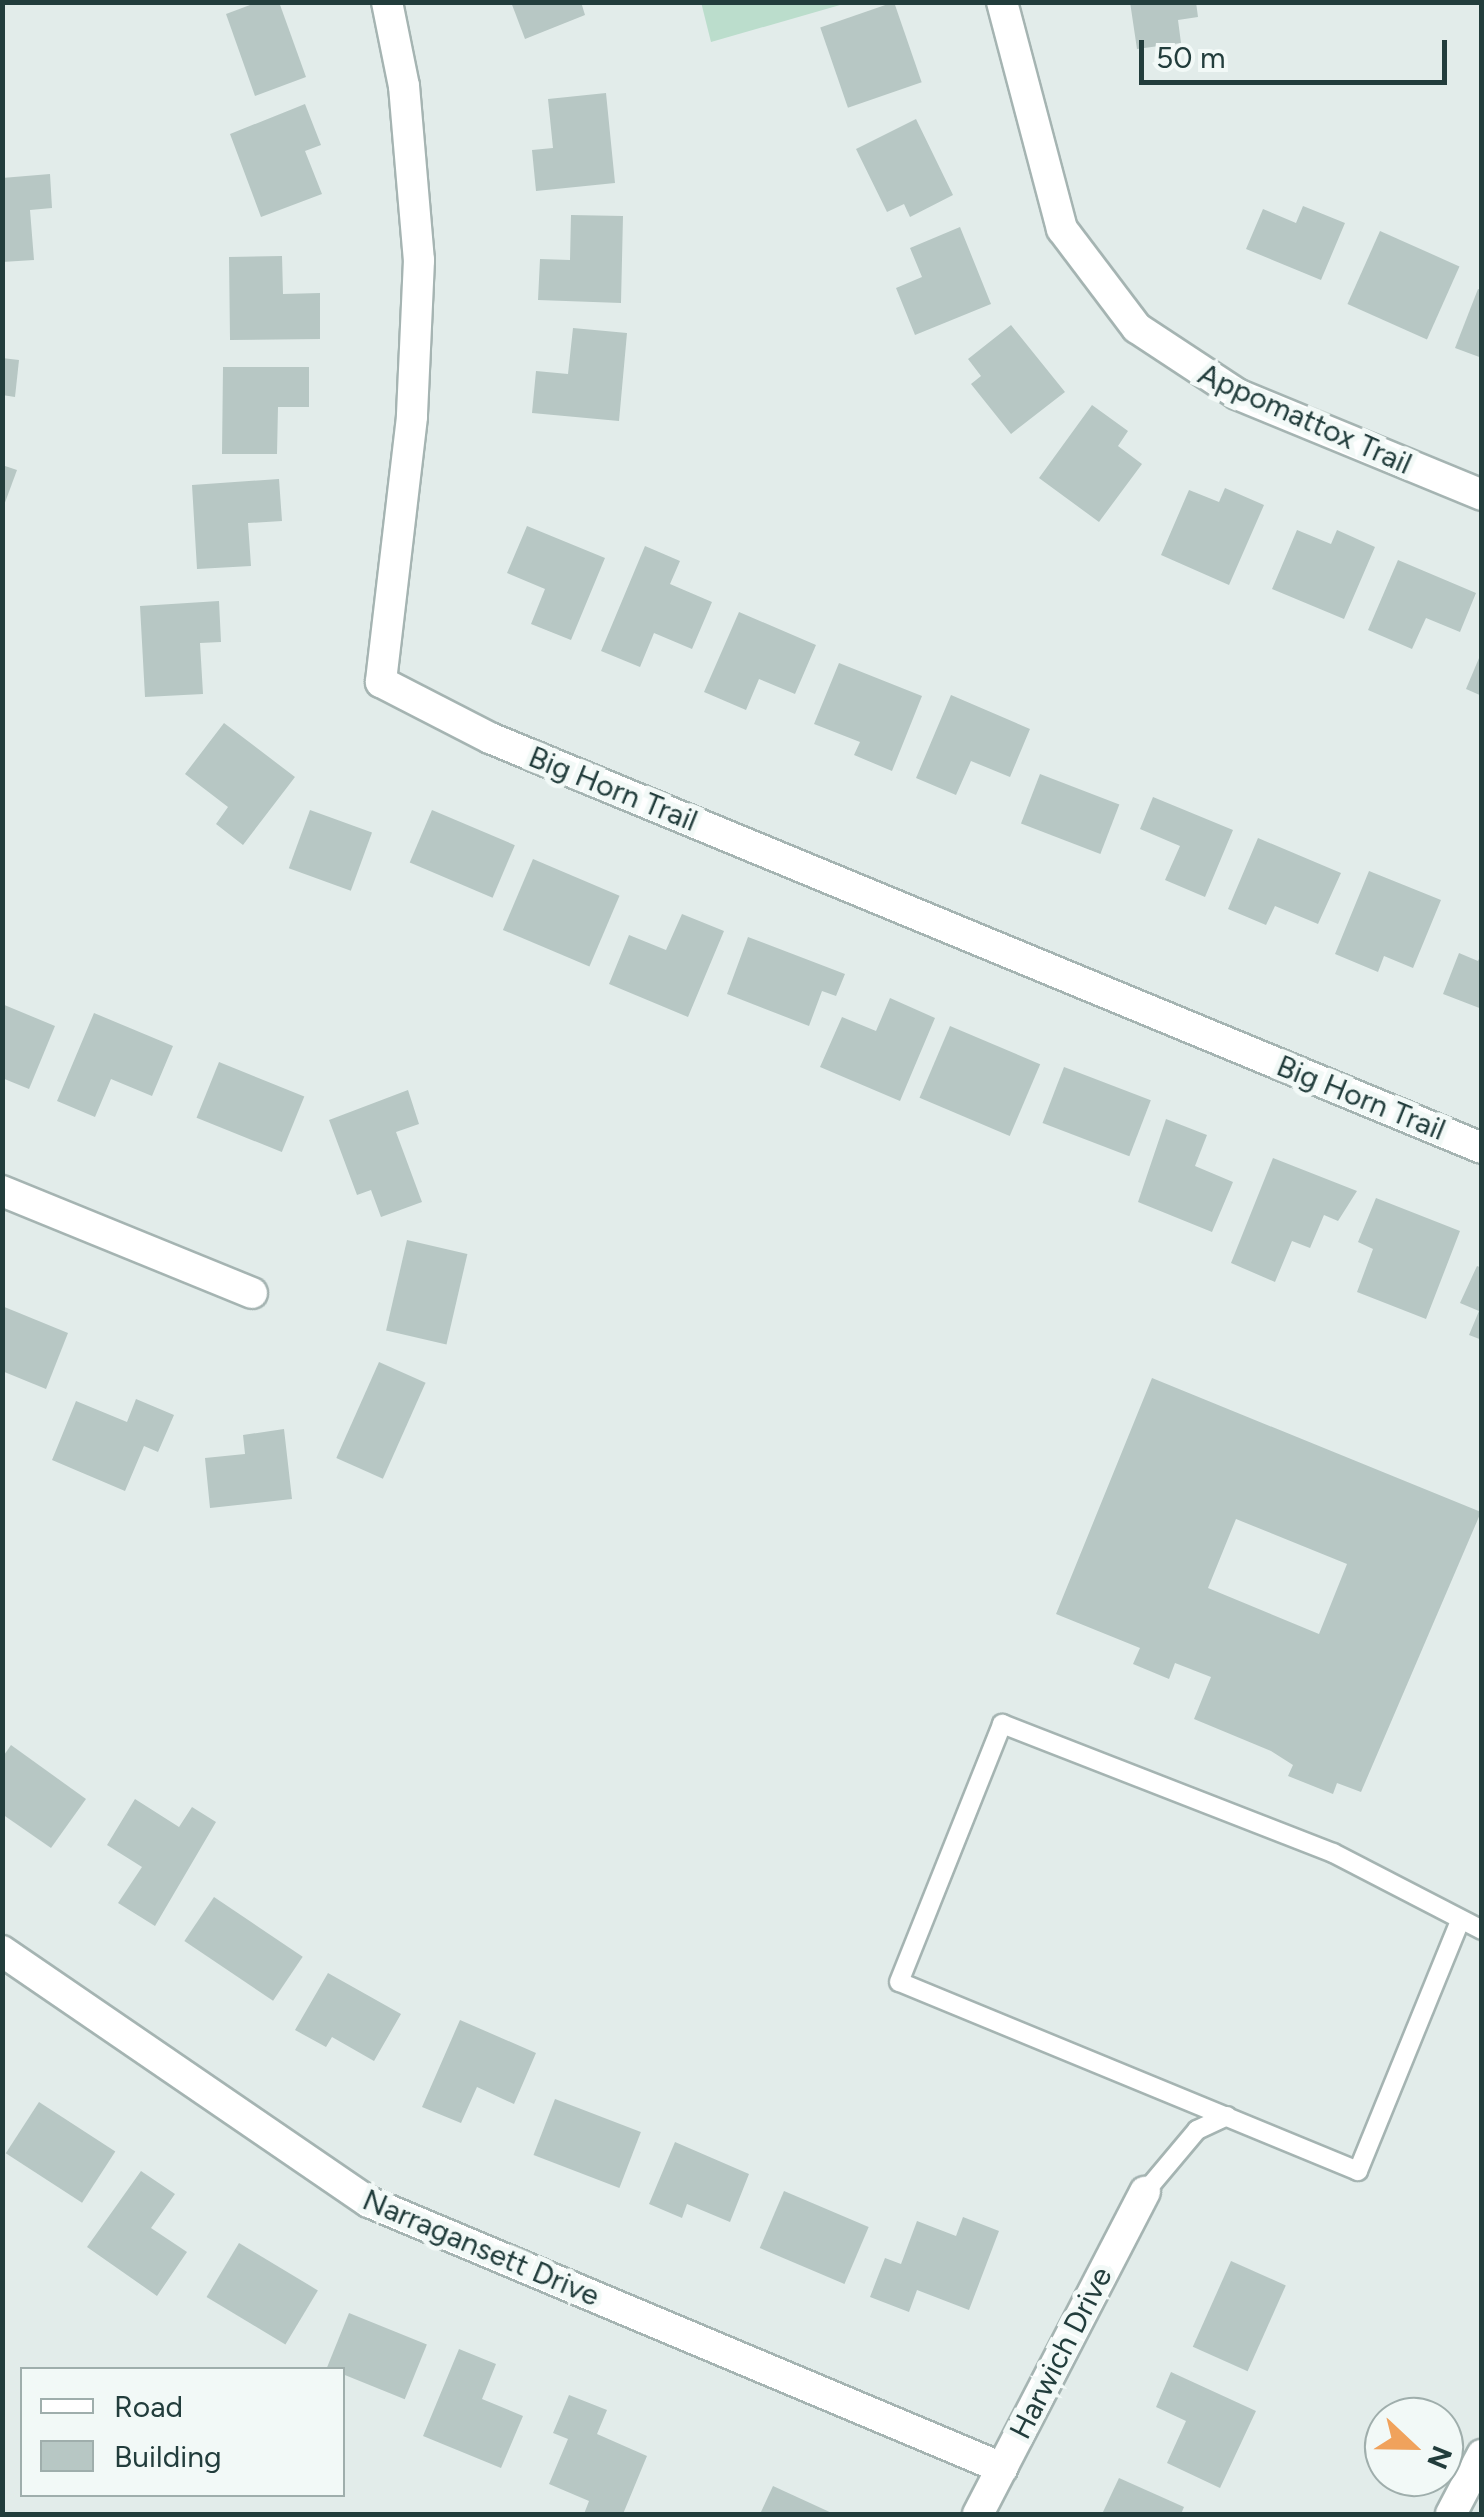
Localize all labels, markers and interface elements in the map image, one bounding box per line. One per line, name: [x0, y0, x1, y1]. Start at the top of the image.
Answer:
scale bar: [1144, 20, 1452, 82]
text: 50 m: [1156, 39, 1225, 76]
street label: Appomattox Trail: [1193, 356, 1417, 482]
street label: Big Horn Trail: [523, 739, 703, 839]
street label: Big Horn Trail: [1271, 1048, 1451, 1148]
street label: Narragansett Drive: [357, 2182, 605, 2314]
street label: Harwich Drive: [1002, 2261, 1120, 2445]
legend: [20, 2367, 345, 2497]
text: Road: [114, 2388, 183, 2425]
north arrow: [1364, 2397, 1464, 2497]
text: Building: [114, 2438, 222, 2475]
text: N: [1420, 2441, 1460, 2474]

